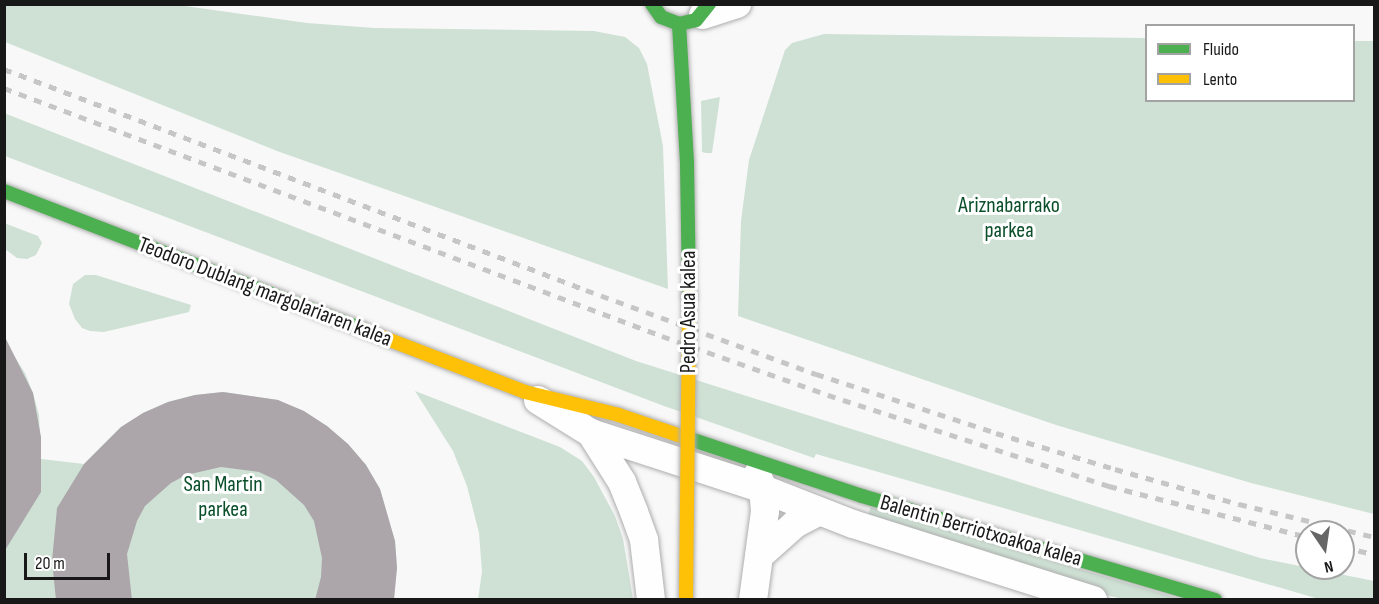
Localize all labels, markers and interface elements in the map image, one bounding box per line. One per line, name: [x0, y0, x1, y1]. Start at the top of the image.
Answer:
legend: [1145, 24, 1355, 102]
text: Fluido: [1203, 39, 1239, 60]
text: Lento: [1203, 69, 1237, 90]
park label: Ariznabarrako parkea: [958, 192, 1060, 243]
street label: Teodoro Dublang margolariaren kalea: [135, 231, 395, 353]
street label: Pedro Asua kalea: [676, 251, 702, 373]
park label: San Martin parkea: [183, 471, 263, 522]
street label: Balentin Berriotxoakoa kalea: [877, 490, 1085, 572]
north arrow: [1295, 520, 1355, 580]
scale bar: [27, 541, 112, 579]
text: 20 m: [35, 553, 65, 574]
text: N: [1322, 556, 1335, 576]

